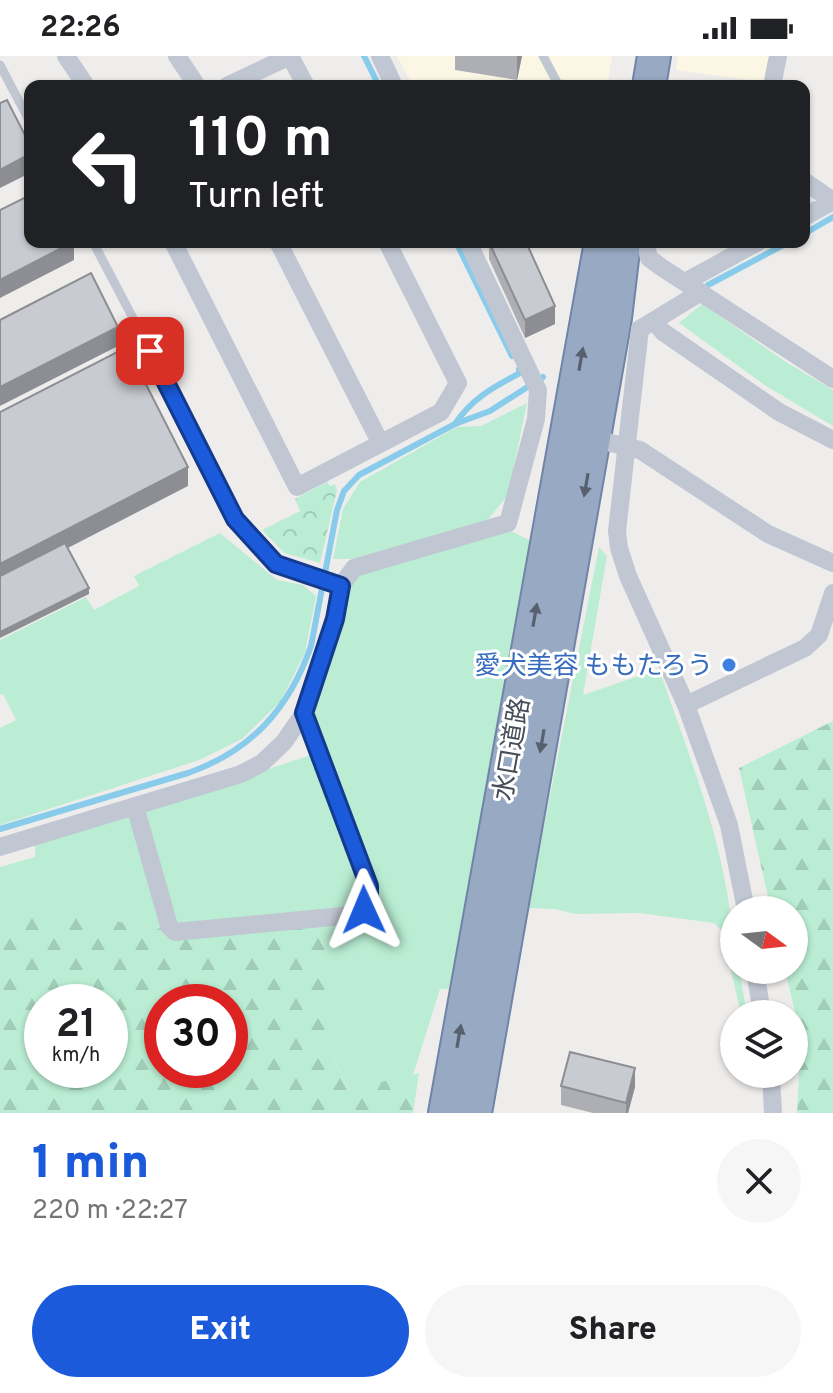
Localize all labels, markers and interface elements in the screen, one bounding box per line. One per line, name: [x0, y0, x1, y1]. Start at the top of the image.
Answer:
text: 22:26: [40, 10, 121, 47]
text: 110 m: [188, 106, 333, 176]
icon: left: [56, 112, 160, 216]
text: Turn left: [188, 175, 325, 221]
pin: [116, 317, 184, 385]
icon: arrive: [128, 329, 172, 373]
one-way arrow: [575, 346, 587, 371]
one-way arrow: [579, 473, 592, 498]
one-way arrow: [530, 602, 542, 627]
place label: 愛犬美容 ももたろう: [474, 651, 713, 684]
marker: 愛犬美容 ももたろう: [720, 656, 738, 674]
street label: 水口道路: [488, 695, 539, 804]
one-way arrow: [535, 729, 547, 754]
position arrow: [322, 868, 406, 952]
north arrow: [720, 896, 808, 984]
map controls: [720, 896, 808, 1088]
speed limit sign: 30: [144, 984, 248, 1088]
button: layers: [720, 1000, 808, 1088]
text: 21: [56, 1001, 96, 1051]
one-way arrow: [453, 1023, 465, 1048]
text: km/h: [52, 1043, 100, 1069]
text: 1 min: [32, 1135, 149, 1195]
button: close: [717, 1139, 801, 1223]
text: 220 m · 22:27: [32, 1195, 188, 1228]
button: Exit: [32, 1285, 409, 1377]
button: Share: [425, 1285, 801, 1377]

